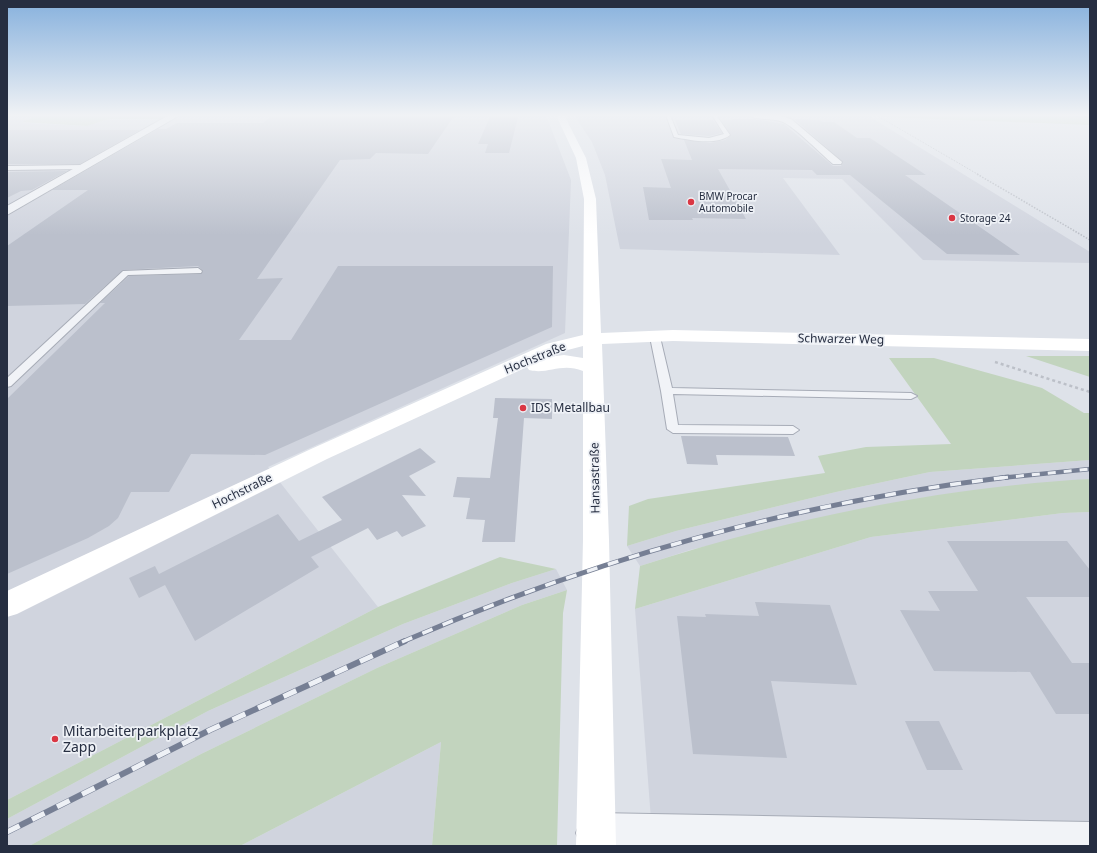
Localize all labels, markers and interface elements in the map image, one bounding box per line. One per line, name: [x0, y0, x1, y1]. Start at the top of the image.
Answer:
place label: BMW Procar Automobile: [699, 189, 757, 215]
marker: BMW Procar Automobile: [686, 197, 696, 207]
place label: Storage 24: [960, 211, 1011, 225]
marker: Storage 24: [947, 213, 957, 223]
street label: Schwarzer Weg: [798, 329, 884, 348]
street label: Hochstraße: [501, 337, 568, 378]
place label: IDS Metallbau: [531, 399, 610, 416]
marker: IDS Metallbau: [518, 403, 528, 413]
street label: Hansastraße: [585, 442, 604, 514]
street label: Hochstraße: [209, 469, 275, 512]
place label: Mitarbeiterparkplatz Zapp: [63, 721, 199, 756]
marker: Mitarbeiterparkplatz Zapp: [50, 734, 60, 744]

